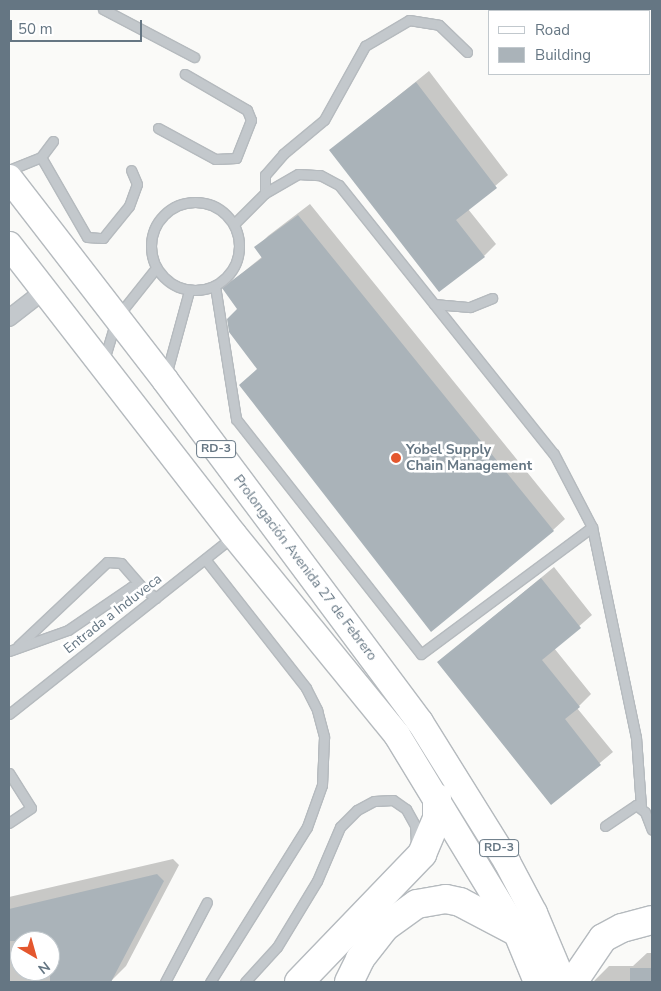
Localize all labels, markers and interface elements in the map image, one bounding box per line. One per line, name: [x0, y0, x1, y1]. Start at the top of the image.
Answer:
scale bar: [12, 10, 145, 42]
legend: [488, 10, 651, 75]
text: 50 m: [18, 19, 53, 39]
text: Road: [535, 20, 570, 40]
text: Building: [535, 45, 591, 65]
road number: RD-3: [196, 439, 236, 458]
place label: Yobel Supply Chain Management: [406, 442, 532, 474]
marker: Yobel Supply Chain Management: [390, 452, 402, 464]
street label: Prolongación Avenida 27 de Febrero: [230, 472, 380, 664]
street label: Entrada a Induveca: [61, 571, 165, 657]
road number: RD-3: [479, 838, 519, 858]
north arrow: [10, 931, 60, 981]
text: N: [34, 957, 54, 978]

